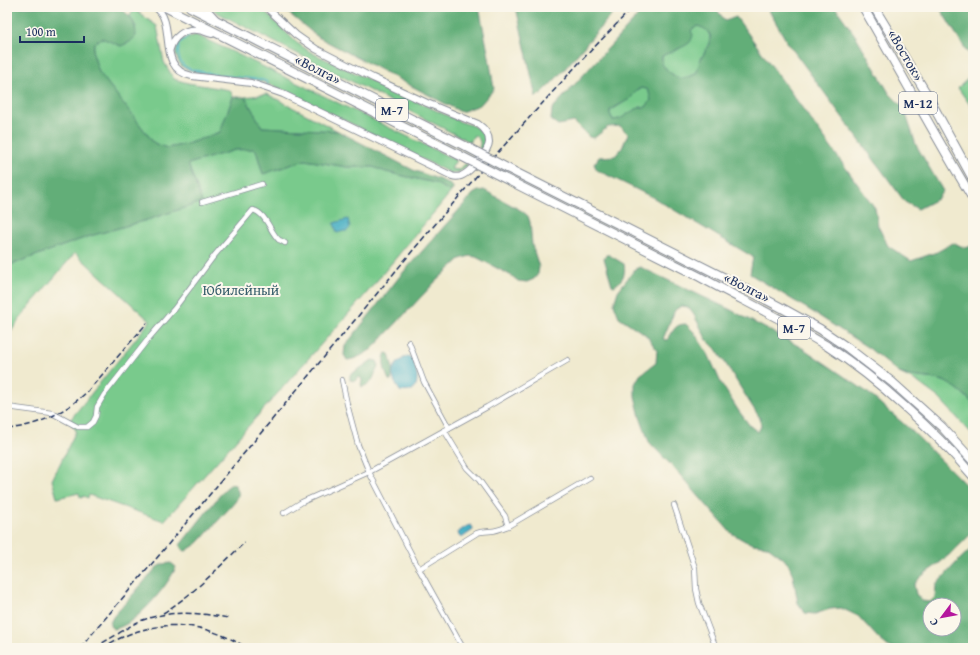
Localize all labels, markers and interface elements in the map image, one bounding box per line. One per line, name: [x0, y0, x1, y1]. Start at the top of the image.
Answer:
scale bar: [20, 18, 84, 44]
text: 100 m: [26, 23, 56, 40]
street label: «Восток»: [883, 26, 929, 84]
street label: «Волга»: [292, 49, 345, 89]
road number: М-12: [899, 92, 937, 114]
road number: М-7: [376, 99, 408, 121]
street label: «Волга»: [721, 267, 774, 307]
park label: Юбилейный: [203, 280, 279, 300]
road number: М-7: [778, 317, 810, 339]
north arrow: [922, 597, 962, 637]
text: С: [925, 615, 942, 629]

